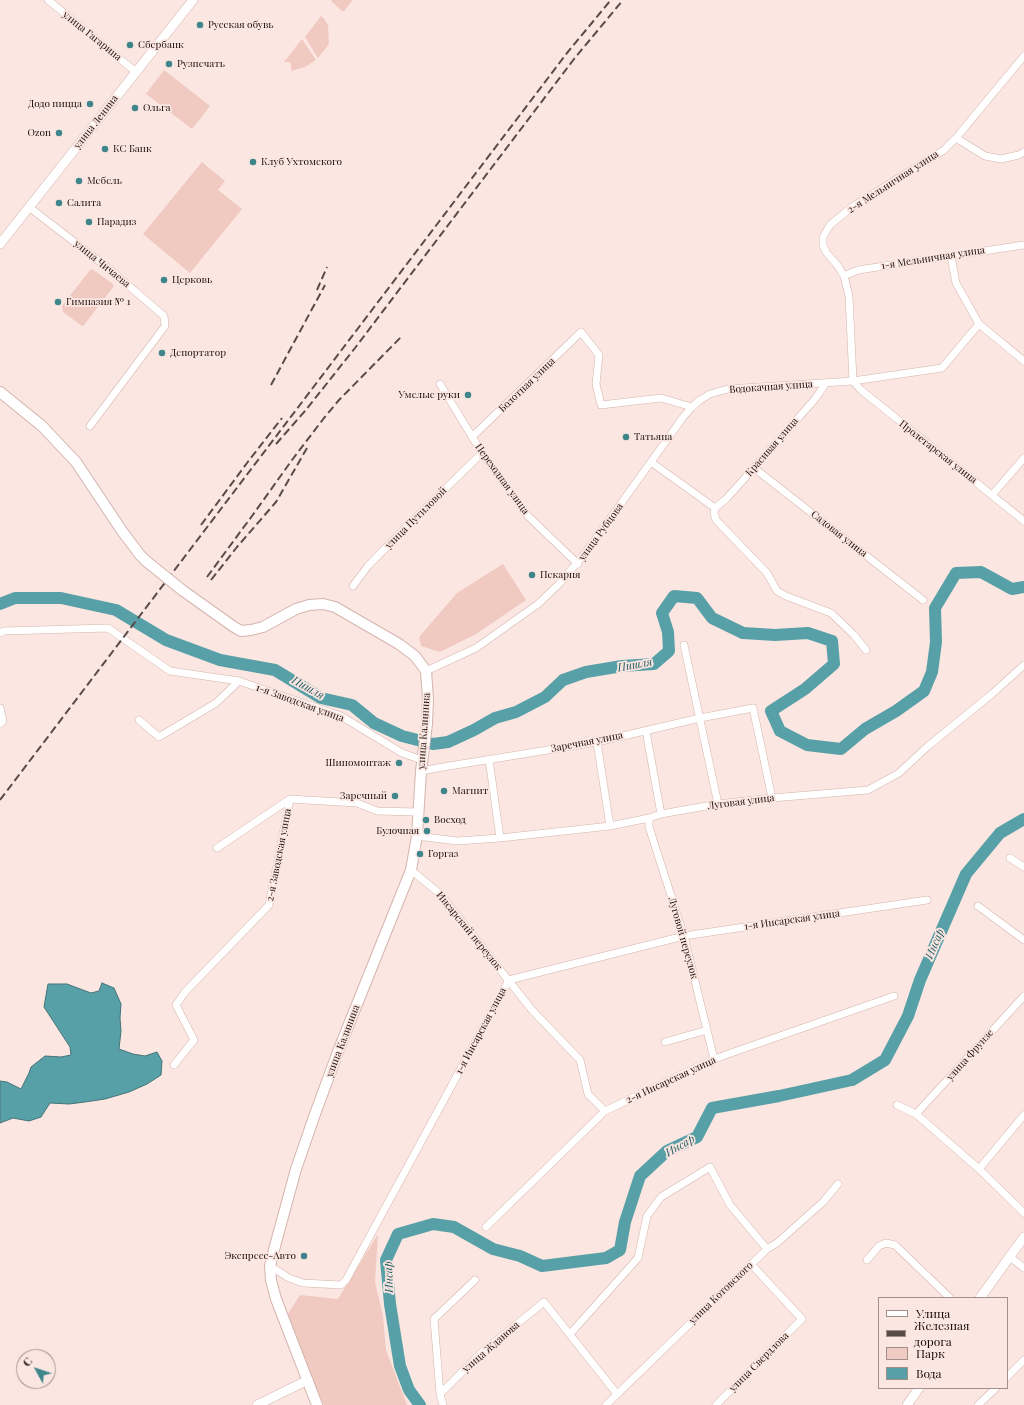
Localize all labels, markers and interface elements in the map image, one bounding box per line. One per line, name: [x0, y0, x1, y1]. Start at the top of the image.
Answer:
street label: улица Гагарина: [60, 9, 124, 63]
place label: Русская обувь: [208, 19, 274, 31]
marker: Русская обувь: [195, 20, 205, 30]
place label: Сбербанк: [138, 39, 184, 51]
marker: Сбербанк: [125, 40, 135, 50]
place label: Рузпечать: [177, 58, 225, 70]
marker: Рузпечать: [164, 59, 174, 69]
street label: улица Ленина: [71, 93, 121, 151]
place label: Додо пицца: [28, 98, 82, 110]
marker: Додо пицца: [85, 99, 95, 109]
place label: Ольга: [143, 102, 171, 114]
marker: Ольга: [130, 103, 140, 113]
place label: Ozon: [27, 127, 51, 139]
marker: Ozon: [54, 128, 64, 138]
place label: КС Банк: [113, 143, 152, 155]
marker: КС Банк: [100, 144, 110, 154]
street label: 2-я Мельничная улица: [845, 148, 941, 216]
place label: Клуб Ухтомского: [261, 156, 342, 168]
marker: Клуб Ухтомского: [248, 157, 258, 167]
place label: Мебель: [87, 175, 122, 187]
marker: Мебель: [74, 176, 84, 186]
place label: Салита: [67, 197, 101, 209]
marker: Салита: [54, 198, 64, 208]
place label: Парадиз: [97, 216, 136, 228]
marker: Парадиз: [84, 217, 94, 227]
street label: улица Чичаева: [72, 238, 132, 290]
street label: 1-я Мельничная улица: [880, 244, 986, 272]
place label: Церковь: [172, 274, 212, 286]
marker: Церковь: [159, 275, 169, 285]
place label: Гимназия № 1: [66, 296, 130, 308]
marker: Гимназия № 1: [53, 297, 63, 307]
place label: Депортатор: [170, 347, 226, 359]
marker: Депортатор: [157, 348, 167, 358]
street label: Болотная улица: [496, 355, 558, 415]
street label: Водокачная улица: [729, 378, 813, 396]
place label: Умелые руки: [398, 389, 460, 401]
marker: Умелые руки: [463, 390, 473, 400]
street label: Красивая улица: [743, 415, 801, 479]
street label: Пролетарская улица: [897, 418, 979, 486]
place label: Татьяна: [634, 431, 672, 443]
marker: Татьяна: [621, 432, 631, 442]
street label: Переходная улица: [472, 441, 532, 517]
street label: улица Путиловой: [383, 485, 449, 551]
street label: улица Рубцова: [576, 501, 626, 563]
street label: Садовая улица: [809, 508, 869, 560]
place label: Пекарня: [540, 569, 580, 581]
marker: Пекарня: [527, 570, 537, 580]
water label: Пишля: [617, 655, 653, 675]
water label: Пишля: [289, 674, 327, 702]
street label: 1-я Заводская улица: [254, 681, 346, 725]
street label: улица Калинина: [415, 692, 433, 770]
street label: Заречная улица: [550, 729, 624, 755]
place label: Шиномонтаж: [325, 757, 391, 769]
marker: Шиномонтаж: [394, 758, 404, 768]
place label: Магнит: [452, 785, 488, 797]
marker: Магнит: [439, 786, 449, 796]
place label: Заречный: [340, 790, 387, 802]
marker: Заречный: [390, 791, 400, 801]
street label: Луговая улица: [707, 792, 775, 812]
street label: 2-я Заводская улица: [264, 808, 294, 902]
place label: Восход: [434, 814, 466, 826]
marker: Восход: [421, 815, 431, 825]
place label: Булочная: [376, 825, 419, 837]
marker: Булочная: [422, 826, 432, 836]
place label: Горгаз: [428, 848, 458, 860]
marker: Горгаз: [415, 849, 425, 859]
street label: Инсарский переулок: [434, 889, 504, 973]
street label: Луговой переулок: [666, 896, 700, 980]
street label: 1-я Инсарская улица: [743, 907, 841, 933]
water label: Инсар: [923, 927, 947, 961]
street label: 1-я Инсарская улица: [453, 986, 509, 1076]
street label: улица Калинина: [324, 1003, 362, 1079]
street label: улица Фрунзе: [944, 1027, 996, 1083]
street label: 2-я Инсарская улица: [624, 1054, 718, 1106]
water label: Инсар: [663, 1133, 697, 1159]
place label: Экспресс-Авто: [224, 1250, 296, 1262]
marker: Экспресс-Авто: [299, 1251, 309, 1261]
street label: улица Котовского: [687, 1259, 755, 1327]
water label: Инсар: [382, 1261, 396, 1293]
legend: [878, 1297, 1008, 1389]
text: Улица: [916, 1305, 950, 1321]
text: Железная дорога: [914, 1317, 969, 1349]
street label: улица Жданова: [460, 1319, 522, 1375]
street label: улица Свердлова: [727, 1330, 791, 1394]
text: Парк: [916, 1345, 945, 1361]
north arrow: [16, 1349, 56, 1389]
text: С: [19, 1354, 35, 1369]
text: Вода: [916, 1365, 942, 1381]

